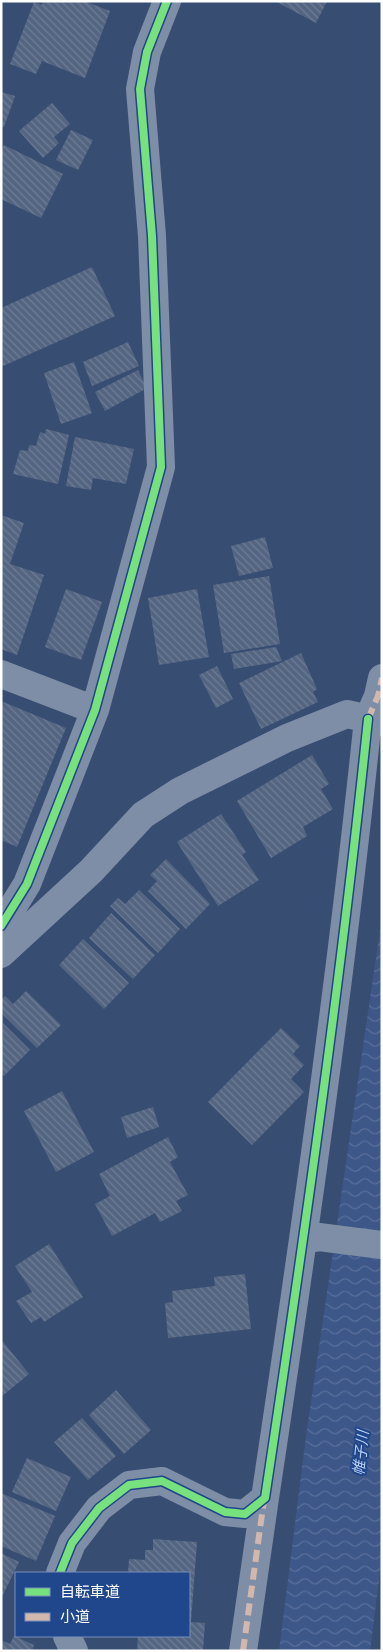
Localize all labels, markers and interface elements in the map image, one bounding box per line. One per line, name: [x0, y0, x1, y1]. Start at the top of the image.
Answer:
water label: 帷子川: [350, 1428, 372, 1476]
legend: [15, 1572, 190, 1637]
text: 自転車道: [60, 1583, 120, 1600]
text: 小道: [60, 1608, 90, 1625]

